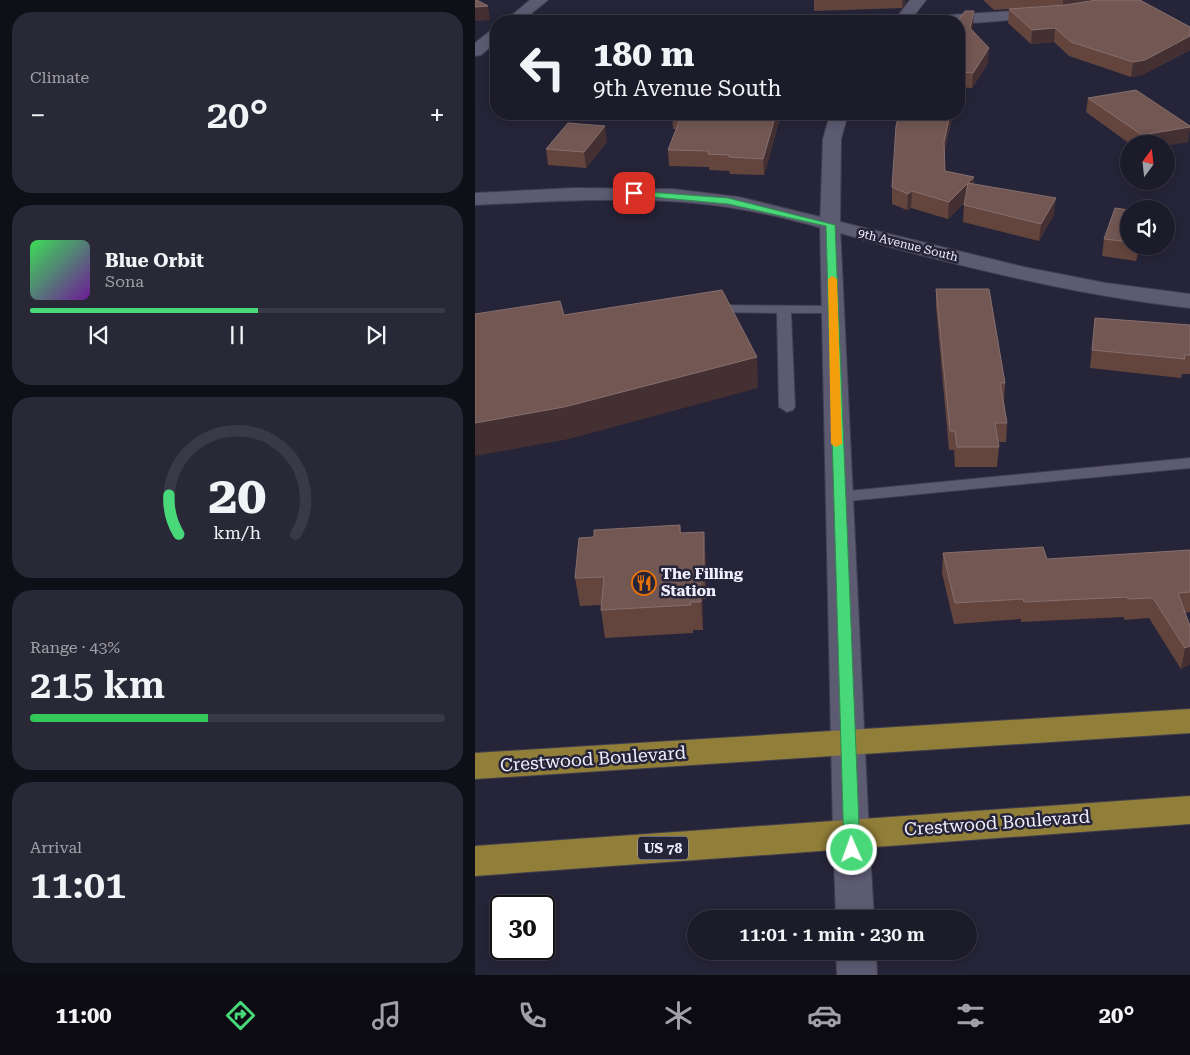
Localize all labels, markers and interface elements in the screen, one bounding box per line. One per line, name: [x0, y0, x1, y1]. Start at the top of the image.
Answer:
text: 180 m: [593, 34, 694, 75]
icon: left: [510, 35, 575, 100]
text: Climate: [30, 68, 89, 87]
text: 9th Avenue South: [593, 76, 781, 101]
text: 20°: [207, 93, 268, 137]
text: −: [30, 99, 46, 132]
text: +: [429, 99, 445, 132]
north arrow: [1120, 135, 1175, 190]
map controls: [1120, 135, 1175, 255]
pin: [613, 172, 655, 214]
icon: arrive: [620, 179, 648, 207]
button: sound: [1120, 200, 1175, 255]
street label: 9th Avenue South: [856, 226, 960, 264]
text: Blue Orbit: [105, 249, 204, 272]
text: Sona: [105, 272, 144, 291]
icon: previous: [85, 321, 113, 349]
icon: pause: [223, 321, 251, 349]
icon: next: [362, 321, 390, 349]
text: 20: [208, 465, 267, 526]
text: km/h: [214, 522, 262, 543]
place label: The Filling Station: [661, 565, 744, 600]
restaurant icon: The Filling Station: [631, 570, 657, 596]
text: Range · 43%: [30, 638, 120, 657]
text: 215 km: [30, 663, 165, 707]
street label: Crestwood Boulevard: [499, 741, 687, 775]
street label: Crestwood Boulevard: [903, 805, 1091, 839]
position arrow: [825, 823, 877, 875]
road number: US 78: [638, 836, 688, 860]
text: Arrival: [30, 838, 82, 857]
text: 11:01: [30, 863, 126, 907]
speed limit sign: 30: [490, 895, 555, 960]
text: 11:01 · 1 min · 230 m: [739, 923, 925, 946]
icon: directions: [223, 998, 258, 1033]
icon: music: [369, 998, 404, 1033]
icon: phone: [515, 998, 550, 1033]
icon: climate: [661, 998, 696, 1033]
icon: car: [807, 998, 842, 1033]
icon: filters: [953, 998, 988, 1033]
text: 11:00: [56, 1003, 112, 1028]
text: 20°: [1099, 1003, 1134, 1028]

